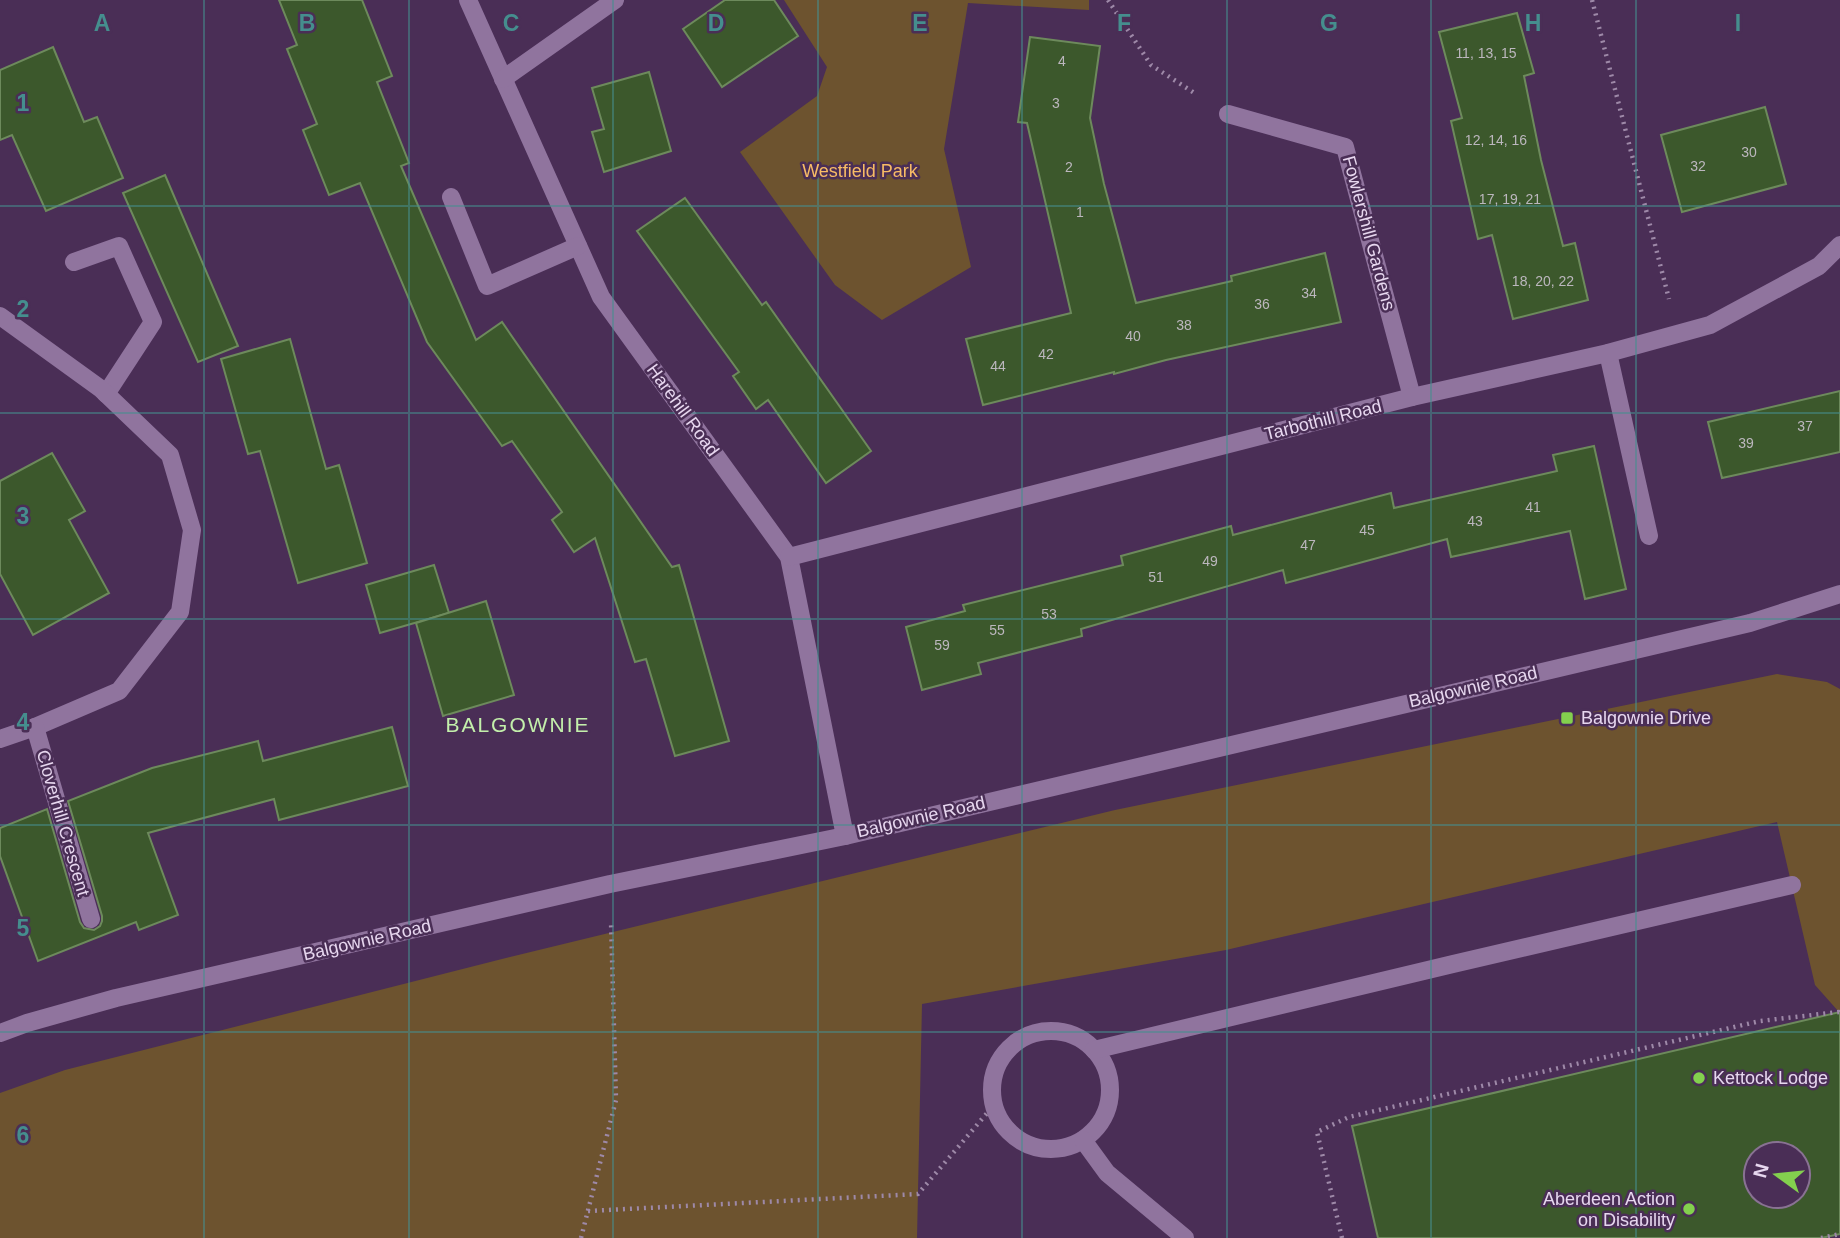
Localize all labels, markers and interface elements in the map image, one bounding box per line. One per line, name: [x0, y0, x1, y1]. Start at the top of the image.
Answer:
text: A: [94, 10, 110, 36]
text: B: [299, 10, 315, 36]
text: C: [503, 10, 519, 36]
text: D: [708, 10, 724, 36]
text: E: [912, 10, 928, 36]
text: F: [1117, 10, 1131, 36]
text: G: [1320, 10, 1338, 36]
text: H: [1525, 10, 1541, 36]
text: I: [1735, 10, 1741, 36]
house number: 11, 13, 15: [1455, 45, 1517, 61]
house number: 4: [1058, 53, 1066, 69]
text: 1: [17, 90, 30, 116]
house number: 3: [1052, 95, 1060, 111]
house number: 12, 14, 16: [1465, 132, 1527, 148]
house number: 30: [1741, 144, 1757, 160]
street label: Fowlershill Gardens: [1339, 154, 1399, 312]
house number: 32: [1690, 158, 1706, 174]
house number: 2: [1065, 159, 1073, 175]
park label: Westfield Park: [802, 161, 919, 181]
house number: 17, 19, 21: [1479, 191, 1541, 207]
house number: 1: [1076, 204, 1084, 220]
house number: 18, 20, 22: [1512, 273, 1574, 289]
house number: 34: [1301, 285, 1317, 301]
text: 2: [17, 296, 29, 322]
house number: 36: [1254, 296, 1270, 312]
house number: 38: [1176, 317, 1192, 333]
house number: 40: [1125, 328, 1141, 344]
house number: 42: [1038, 346, 1054, 362]
house number: 44: [990, 358, 1006, 374]
street label: Harehill Road: [643, 360, 723, 460]
street label: Tarbothill Road: [1262, 396, 1384, 444]
house number: 37: [1797, 418, 1813, 434]
house number: 39: [1738, 435, 1754, 451]
house number: 41: [1525, 499, 1541, 515]
text: 3: [17, 503, 29, 529]
house number: 43: [1467, 513, 1483, 529]
house number: 45: [1359, 522, 1375, 538]
house number: 47: [1300, 537, 1316, 553]
house number: 49: [1202, 553, 1218, 569]
house number: 51: [1148, 569, 1164, 585]
house number: 53: [1041, 606, 1057, 622]
house number: 55: [989, 622, 1005, 638]
house number: 59: [934, 637, 950, 653]
street label: Balgownie Road: [1407, 663, 1539, 711]
place label: Balgownie Drive: [1581, 708, 1711, 728]
text: 4: [17, 709, 30, 735]
marker: Balgownie Drive: [1559, 710, 1575, 726]
district label: BALGOWNIE: [445, 713, 591, 736]
street label: Cloverhill Crescent: [33, 748, 93, 898]
street label: Balgownie Road: [855, 793, 987, 841]
text: 5: [17, 915, 30, 941]
street label: Balgownie Road: [301, 916, 433, 964]
place label: Kettock Lodge: [1713, 1068, 1828, 1088]
marker: Kettock Lodge: [1691, 1070, 1707, 1086]
text: 6: [17, 1122, 29, 1148]
north arrow: [1742, 1140, 1812, 1210]
text: N: [1749, 1161, 1773, 1180]
place label: Aberdeen Action on Disability: [1543, 1189, 1675, 1230]
marker: Aberdeen Action on Disability: [1681, 1201, 1697, 1217]

